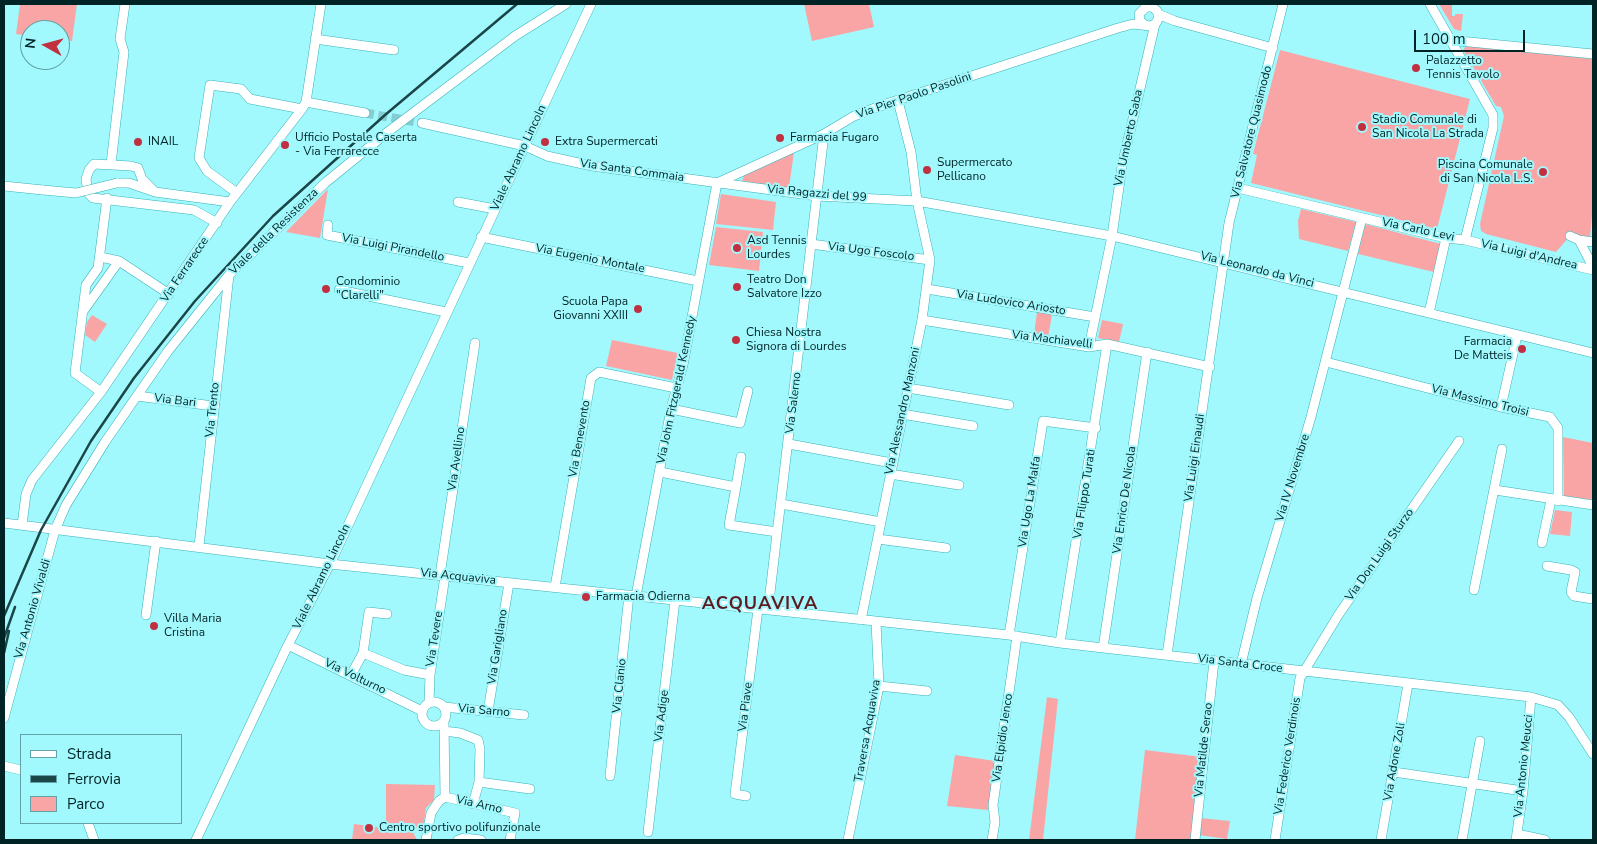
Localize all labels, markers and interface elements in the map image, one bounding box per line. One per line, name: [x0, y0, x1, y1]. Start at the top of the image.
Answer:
north arrow: [20, 20, 70, 70]
scale bar: [1417, 20, 1528, 52]
text: 100 m: [1422, 29, 1466, 49]
text: N: [21, 37, 41, 50]
place label: Palazzetto Tennis Tavolo: [1426, 54, 1499, 82]
marker: Palazzetto Tennis Tavolo: [1410, 62, 1422, 74]
street label: Via Salvatore Quasimodo: [1229, 64, 1275, 200]
street label: Via Pier Paolo Pasolini: [855, 70, 973, 122]
street label: Via Umberto Saba: [1112, 88, 1146, 188]
street label: Viale Abramo Lincoln: [488, 103, 550, 213]
place label: Stadio Comunale di San Nicola La Strada: [1372, 113, 1484, 141]
marker: Stadio Comunale di San Nicola La Strada: [1356, 121, 1368, 133]
place label: Ufficio Postale Caserta - Via Ferrarecce: [295, 131, 417, 159]
place label: Farmacia Fugaro: [790, 131, 879, 145]
marker: Farmacia Fugaro: [774, 132, 786, 144]
place label: INAIL: [148, 135, 178, 149]
place label: Extra Supermercati: [555, 135, 658, 149]
marker: INAIL: [132, 136, 144, 148]
marker: Extra Supermercati: [539, 136, 551, 148]
marker: Ufficio Postale Caserta - Via Ferrarecce: [279, 139, 291, 151]
place label: Supermercato Pellicano: [937, 156, 1012, 184]
street label: Via Santa Commaia: [579, 157, 685, 185]
place label: Piscina Comunale di San Nicola L.S.: [1438, 158, 1533, 186]
marker: Supermercato Pellicano: [921, 164, 933, 176]
marker: Piscina Comunale di San Nicola L.S.: [1537, 166, 1549, 178]
street label: Via Ragazzi del 99: [767, 182, 867, 206]
street label: Viale della Resistenza: [227, 186, 321, 278]
street label: Via Carlo Levi: [1380, 215, 1456, 245]
street label: Via Luigi Pirandello: [340, 231, 446, 265]
street label: Via Ferrarecce: [158, 234, 212, 306]
place label: Asd Tennis Lourdes: [747, 234, 806, 262]
street label: Via Luigi d'Andrea: [1479, 237, 1579, 273]
street label: Via Ugo Foscolo: [827, 240, 915, 264]
street label: Via Eugenio Montale: [534, 241, 646, 277]
marker: Asd Tennis Lourdes: [731, 242, 743, 254]
street label: Via Leonardo da Vinci: [1199, 249, 1315, 291]
place label: Teatro Don Salvatore Izzo: [747, 273, 822, 301]
place label: Condominio "Clarelli": [336, 275, 400, 303]
marker: Teatro Don Salvatore Izzo: [731, 281, 743, 293]
marker: Condominio "Clarelli": [320, 283, 332, 295]
street label: Via Ludovico Ariosto: [955, 287, 1067, 319]
place label: Scuola Papa Giovanni XXIII: [553, 295, 628, 323]
marker: Scuola Papa Giovanni XXIII: [632, 303, 644, 315]
street label: Via John Fitzgerald Kennedy: [654, 315, 700, 465]
place label: Chiesa Nostra Signora di Lourdes: [746, 326, 846, 354]
street label: Via Machiavelli: [1011, 328, 1093, 352]
marker: Chiesa Nostra Signora di Lourdes: [730, 334, 742, 346]
place label: Farmacia De Matteis: [1454, 335, 1512, 363]
marker: Farmacia De Matteis: [1516, 343, 1528, 355]
street label: Via Alessandro Manzoni: [882, 346, 924, 476]
street label: Via Salerno: [783, 371, 805, 435]
street label: Via Trento: [203, 382, 223, 438]
street label: Via Massimo Troisi: [1430, 382, 1530, 420]
street label: Via Bari: [153, 391, 197, 411]
street label: Via Benevento: [566, 399, 594, 479]
street label: Via Luigi Einaudi: [1182, 413, 1208, 503]
street label: Via Avellino: [445, 426, 469, 492]
street label: Via IV Novembre: [1273, 433, 1313, 523]
street label: Via Enrico De Nicola: [1110, 445, 1140, 555]
street label: Via Filippo Turati: [1071, 448, 1099, 540]
street label: Via Ugo La Malfa: [1016, 455, 1044, 549]
street label: Via Don Luigi Sturzo: [1343, 506, 1417, 604]
street label: Viale Abramo Lincoln: [290, 522, 354, 632]
street label: Via Antonio Vivaldi: [12, 558, 54, 660]
street label: Via Acquaviva: [419, 566, 497, 588]
place label: Farmacia Odierna: [596, 590, 690, 604]
marker: Farmacia Odierna: [580, 591, 592, 603]
district label: ACQUAVIVA: [701, 594, 819, 616]
street label: Via Garigliano: [485, 608, 511, 686]
street label: Via Tevere: [423, 610, 447, 668]
place label: Villa Maria Cristina: [164, 612, 222, 640]
marker: Villa Maria Cristina: [148, 620, 160, 632]
street label: Via Santa Croce: [1197, 652, 1283, 676]
street label: Via Volturno: [322, 656, 388, 698]
street label: Via Clanio: [610, 658, 630, 714]
street label: Traversa Acquaviva: [852, 678, 884, 784]
street label: Via Piave: [736, 681, 756, 733]
street label: Via Adige: [652, 689, 672, 743]
street label: Via Elpidio Jenco: [990, 693, 1016, 783]
street label: Via Federico Verdinois: [1272, 696, 1304, 816]
street label: Via Sarno: [457, 702, 511, 720]
street label: Via Matilde Serao: [1192, 702, 1216, 798]
street label: Via Antonio Meucci: [1511, 714, 1537, 818]
street label: Via Adone Zoli: [1381, 722, 1409, 802]
legend: [20, 734, 182, 824]
text: Strada: [67, 744, 111, 764]
text: Ferrovia: [67, 769, 121, 789]
street label: Via Arno: [454, 793, 504, 817]
text: Parco: [67, 794, 105, 814]
place label: Centro sportivo polifunzionale: [379, 821, 541, 835]
marker: Centro sportivo polifunzionale: [363, 822, 375, 834]

